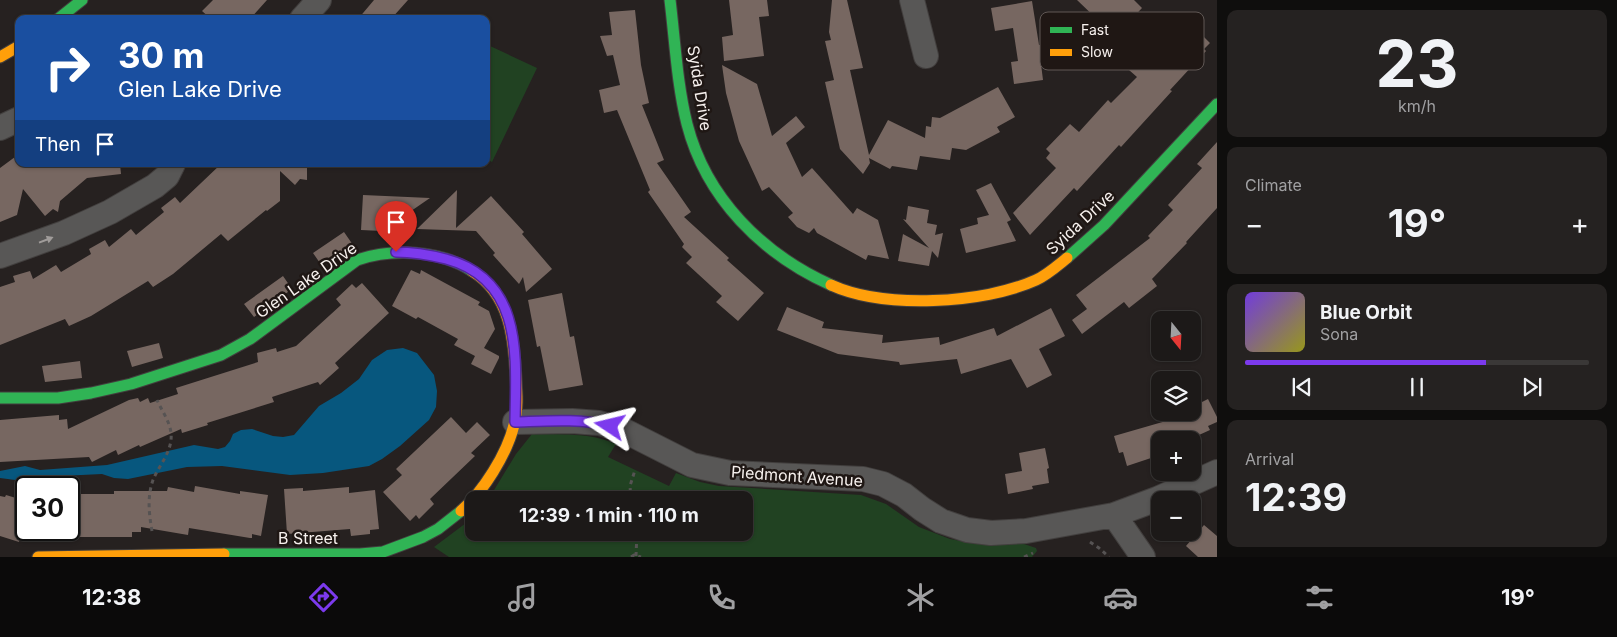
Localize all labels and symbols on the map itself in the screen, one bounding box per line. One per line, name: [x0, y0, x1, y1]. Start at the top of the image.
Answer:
legend: [1040, 12, 1204, 70]
text: Fast: [1081, 21, 1109, 38]
text: Slow: [1081, 43, 1113, 60]
street label: Syida Drive: [683, 44, 717, 132]
street label: Syida Drive: [1042, 185, 1118, 259]
pin: [375, 201, 417, 252]
one-way arrow: [39, 236, 54, 244]
street label: Glen Lake Drive: [251, 238, 361, 322]
north arrow: [1151, 311, 1201, 361]
position arrow: [583, 399, 635, 451]
street label: Piedmont Avenue: [730, 461, 864, 491]
speed limit sign: 30: [15, 476, 80, 541]
street label: B Street: [278, 528, 338, 548]

